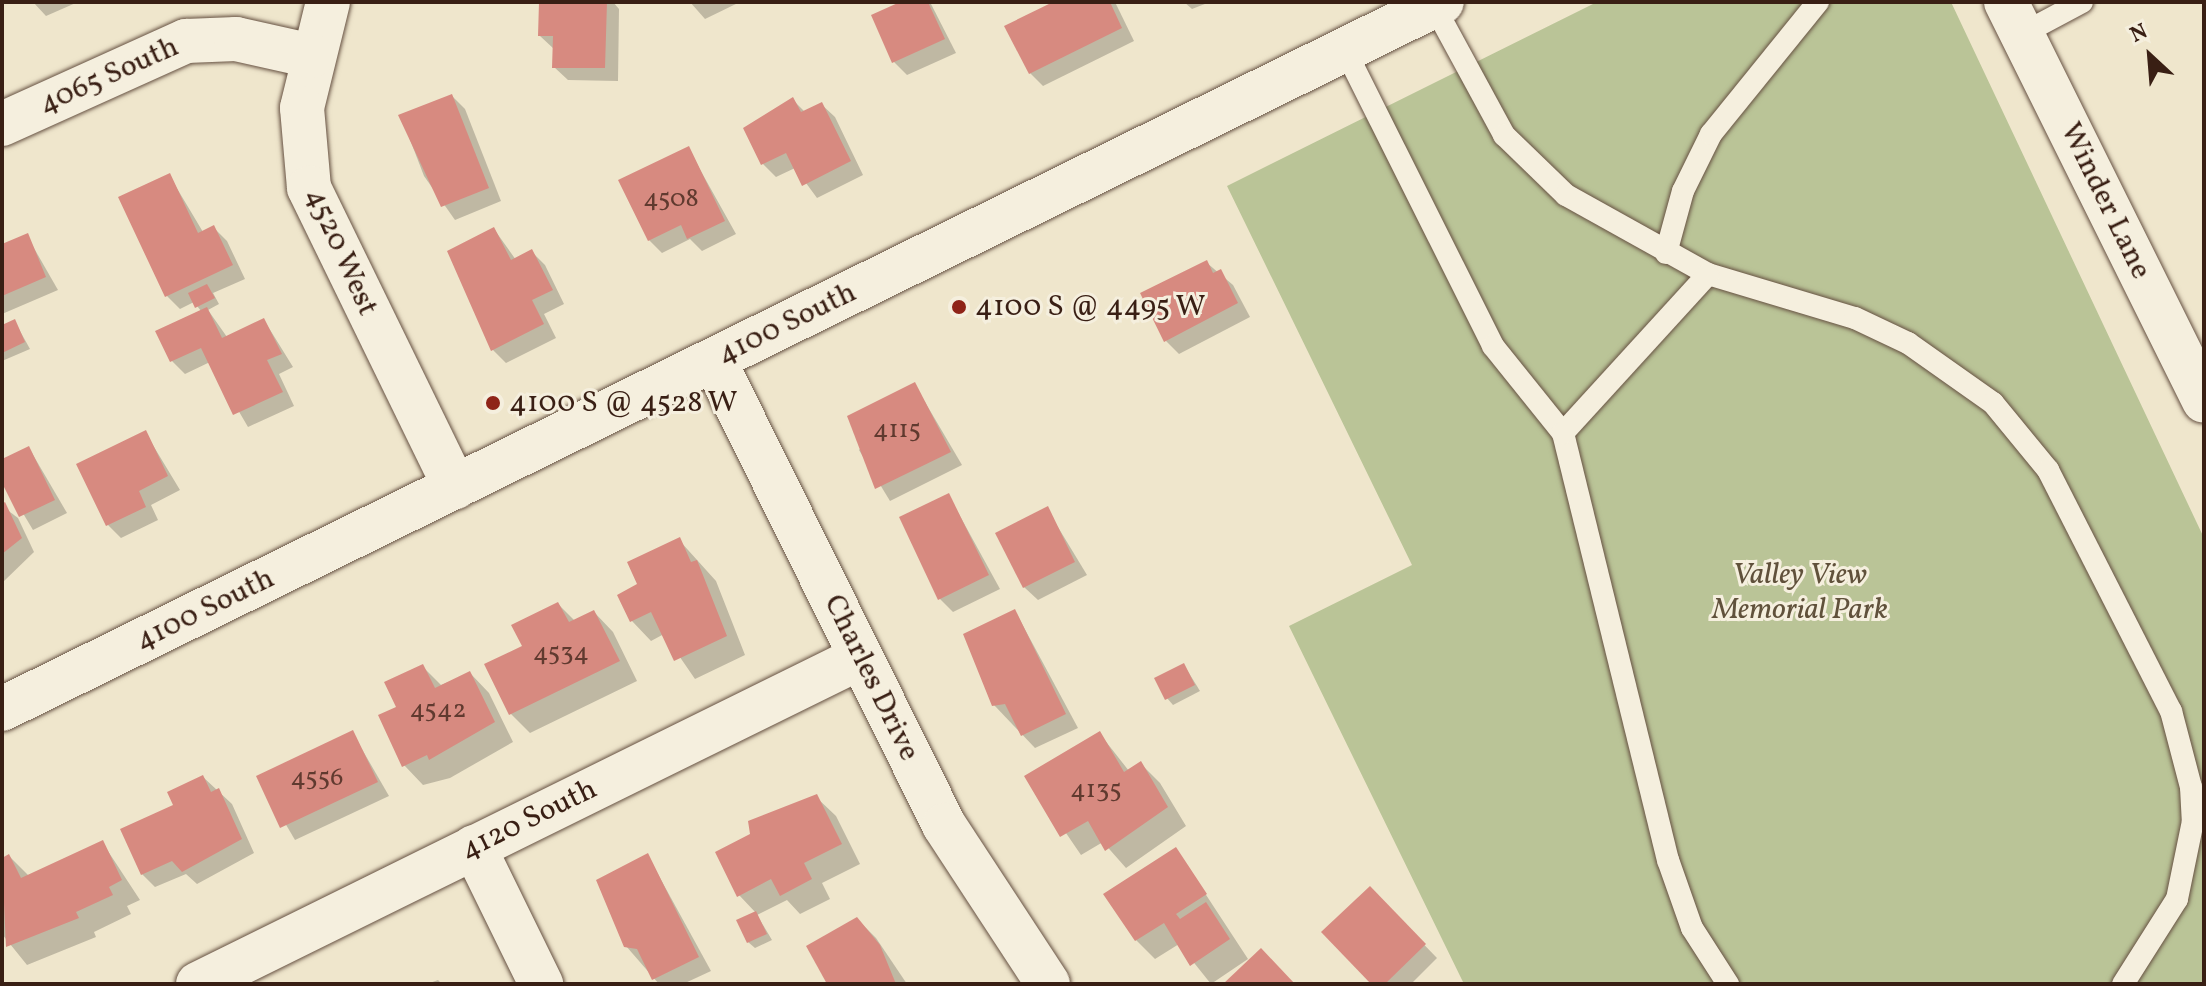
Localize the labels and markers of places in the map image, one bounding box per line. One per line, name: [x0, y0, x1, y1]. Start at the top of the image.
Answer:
place label: 4100 S @ 4495 W: [975, 289, 1206, 325]
marker: 4100 S @ 4495 W: [950, 298, 968, 316]
place label: 4100 S @ 4528 W: [509, 385, 739, 421]
marker: 4100 S @ 4528 W: [484, 394, 502, 412]

